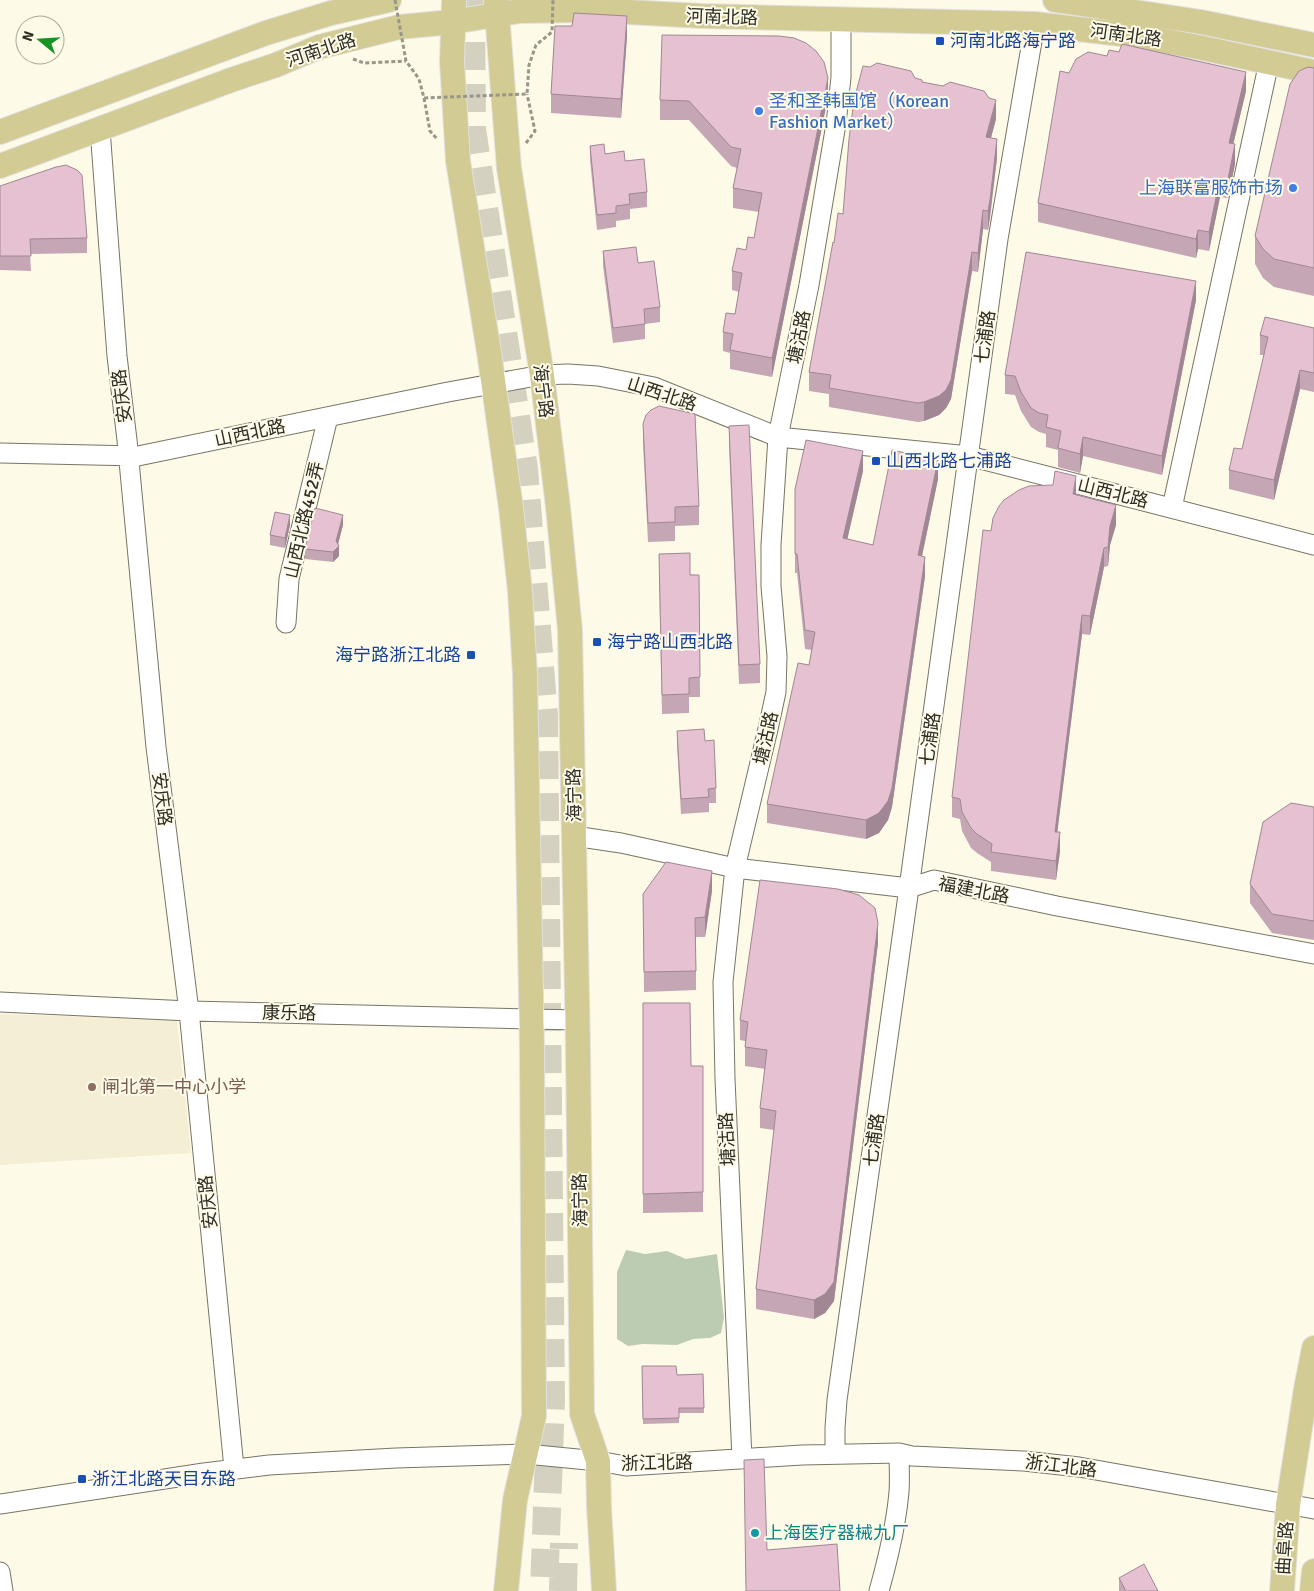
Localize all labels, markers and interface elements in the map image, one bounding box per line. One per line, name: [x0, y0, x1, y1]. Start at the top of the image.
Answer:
street label: 河南北路: [686, 5, 758, 29]
north arrow: [15, 15, 65, 65]
street label: 河南北路: [1089, 19, 1163, 51]
street label: 河南北路: [283, 28, 359, 72]
text: N: [19, 29, 38, 43]
place label: 河南北路海宁路: [950, 30, 1076, 52]
marker: 河南北路海宁路: [934, 35, 946, 47]
place label: 圣和圣韩国馆（Korean Fashion Market）: [769, 90, 949, 133]
marker: 圣和圣韩国馆（Korean Fashion Market）: [753, 105, 765, 117]
place label: 上海联富服饰市场: [1139, 177, 1283, 199]
marker: 上海联富服饰市场: [1287, 182, 1299, 194]
street label: 塘沽路: [783, 308, 815, 366]
street label: 七浦路: [970, 309, 1000, 365]
street label: 海宁路: [529, 363, 557, 419]
street label: 安庆路: [108, 368, 136, 424]
street label: 山西北路: [624, 372, 700, 416]
street label: 山西北路: [212, 415, 288, 451]
place label: 山西北路七浦路: [886, 450, 1012, 472]
marker: 山西北路七浦路: [870, 455, 882, 467]
street label: 山西北路452弄: [280, 459, 328, 581]
street label: 山西北路: [1075, 474, 1151, 512]
place label: 海宁路山西北路: [607, 631, 733, 653]
marker: 海宁路山西北路: [591, 636, 603, 648]
place label: 海宁路浙江北路: [335, 644, 461, 666]
marker: 海宁路浙江北路: [465, 649, 477, 661]
street label: 塘沽路: [749, 709, 783, 767]
street label: 七浦路: [915, 711, 945, 767]
street label: 海宁路: [563, 768, 585, 822]
street label: 安庆路: [148, 771, 176, 827]
street label: 福建北路: [937, 872, 1011, 908]
street label: 康乐路: [262, 1002, 316, 1024]
place label: 闸北第一中心小学: [102, 1076, 246, 1098]
marker: 闸北第一中心小学: [86, 1081, 98, 1093]
street label: 塘沽路: [715, 1111, 739, 1167]
street label: 七浦路: [859, 1112, 889, 1168]
street label: 海宁路: [569, 1173, 591, 1227]
street label: 安庆路: [194, 1174, 222, 1230]
street label: 浙江北路: [621, 1451, 693, 1475]
street label: 浙江北路: [1024, 1451, 1098, 1481]
place label: 浙江北路天目东路: [92, 1468, 236, 1490]
marker: 浙江北路天目东路: [76, 1473, 88, 1485]
street label: 曲阜路: [1272, 1520, 1298, 1576]
place label: 上海医疗器械九厂: [765, 1522, 909, 1544]
marker: 上海医疗器械九厂: [749, 1527, 761, 1539]

